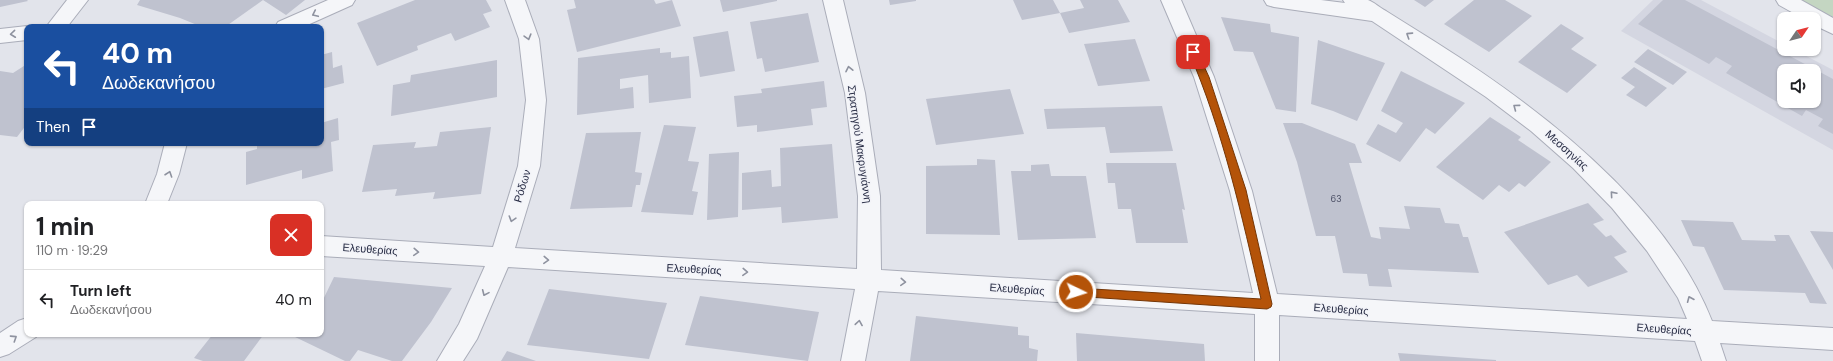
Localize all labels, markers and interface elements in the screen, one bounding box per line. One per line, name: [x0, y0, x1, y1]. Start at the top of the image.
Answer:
one-way arrow: [312, 9, 319, 17]
north arrow: [1777, 12, 1821, 56]
map controls: [1777, 12, 1821, 108]
one-way arrow: [10, 30, 17, 39]
one-way arrow: [1406, 33, 1413, 40]
one-way arrow: [523, 34, 531, 40]
text: 40 m: [102, 35, 173, 72]
pin: [1176, 35, 1210, 69]
icon: left: [36, 40, 88, 92]
icon: arrive: [1182, 41, 1204, 63]
button: sound: [1777, 64, 1821, 108]
one-way arrow: [846, 66, 854, 72]
text: Δωδεκανήσου: [102, 71, 215, 95]
street label: Στρατηγού Μακρυγιάννη: [845, 84, 875, 204]
one-way arrow: [1514, 105, 1521, 112]
icon: arrive: [78, 116, 100, 138]
text: Then: [36, 117, 70, 137]
street label: Μεσσηνίας: [1542, 127, 1592, 173]
street label: Ρόδων: [510, 167, 534, 204]
one-way arrow: [164, 171, 173, 178]
one-way arrow: [1610, 192, 1617, 199]
house number: 63: [1331, 193, 1341, 205]
text: 1 min: [36, 211, 94, 242]
button: close: [270, 214, 312, 256]
one-way arrow: [509, 216, 517, 223]
street label: Ελευθερίας: [342, 240, 398, 258]
text: 110 m · 19:29: [36, 242, 108, 259]
one-way arrow: [413, 248, 419, 257]
one-way arrow: [543, 256, 549, 265]
street label: Ελευθερίας: [666, 261, 722, 277]
one-way arrow: [742, 268, 748, 277]
position arrow: [1055, 271, 1097, 313]
one-way arrow: [900, 278, 906, 286]
street label: Ελευθερίας: [989, 280, 1045, 298]
text: Turn left: [70, 281, 131, 301]
icon: left: [36, 289, 58, 311]
one-way arrow: [482, 289, 490, 297]
text: 40 m: [275, 290, 312, 310]
one-way arrow: [1686, 295, 1694, 302]
street label: Ελευθερίας: [1313, 300, 1369, 318]
text: Δωδεκανήσου: [70, 301, 152, 318]
one-way arrow: [854, 319, 863, 326]
street label: Ελευθερίας: [1636, 320, 1692, 338]
one-way arrow: [10, 335, 17, 342]

